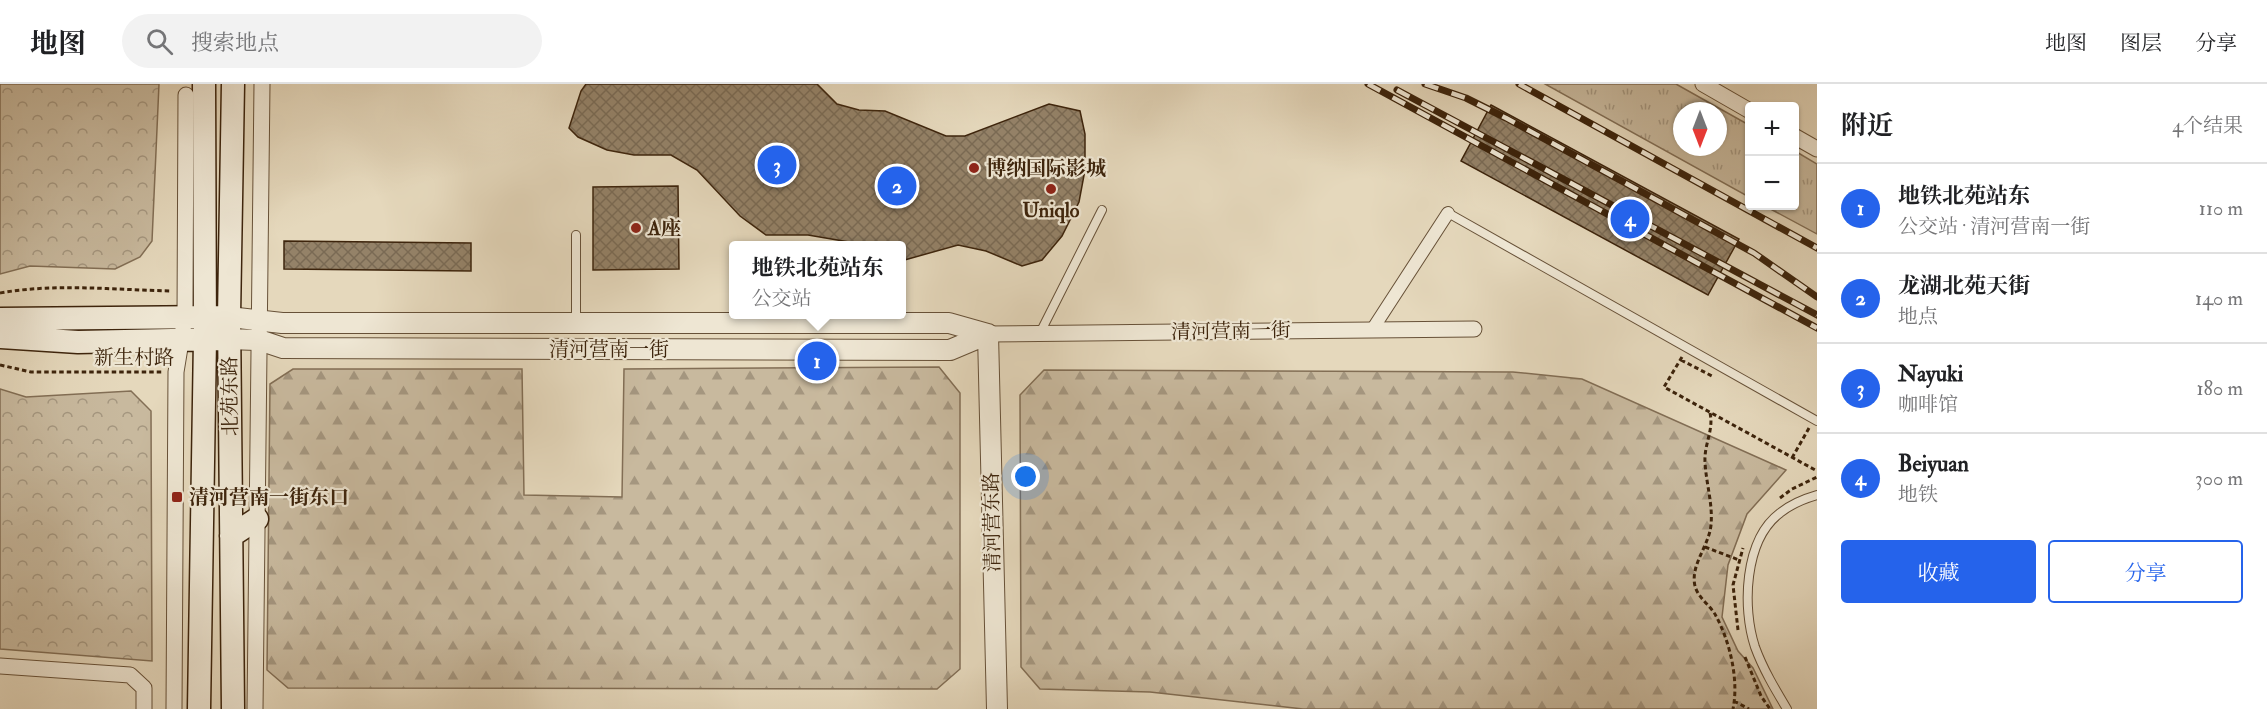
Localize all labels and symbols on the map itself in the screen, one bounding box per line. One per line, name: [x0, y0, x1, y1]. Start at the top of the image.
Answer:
north arrow: [1673, 102, 1727, 156]
pin: 3: [758, 142, 796, 188]
place label: 博纳国际影城: [986, 156, 1106, 181]
marker: 博纳国际影城: [967, 161, 981, 175]
pin: 2: [878, 164, 916, 208]
marker: Uniqlo: [1044, 182, 1058, 196]
pin: 4: [1610, 196, 1650, 242]
place label: Uniqlo: [1023, 198, 1080, 224]
place label: A座: [647, 216, 681, 241]
marker: A座: [629, 221, 643, 235]
street label: 清河营南一街: [1171, 317, 1291, 345]
street label: 清河营南一街: [549, 337, 669, 362]
pin: 1: [798, 338, 836, 384]
street label: 新生村路: [94, 345, 174, 370]
street label: 北苑东路: [217, 356, 243, 436]
your location: [1011, 462, 1040, 491]
street label: 清河营东路: [979, 472, 1005, 572]
place label: 清河营南一街东口: [189, 485, 349, 510]
marker: 清河营南一街东口: [170, 490, 184, 504]

